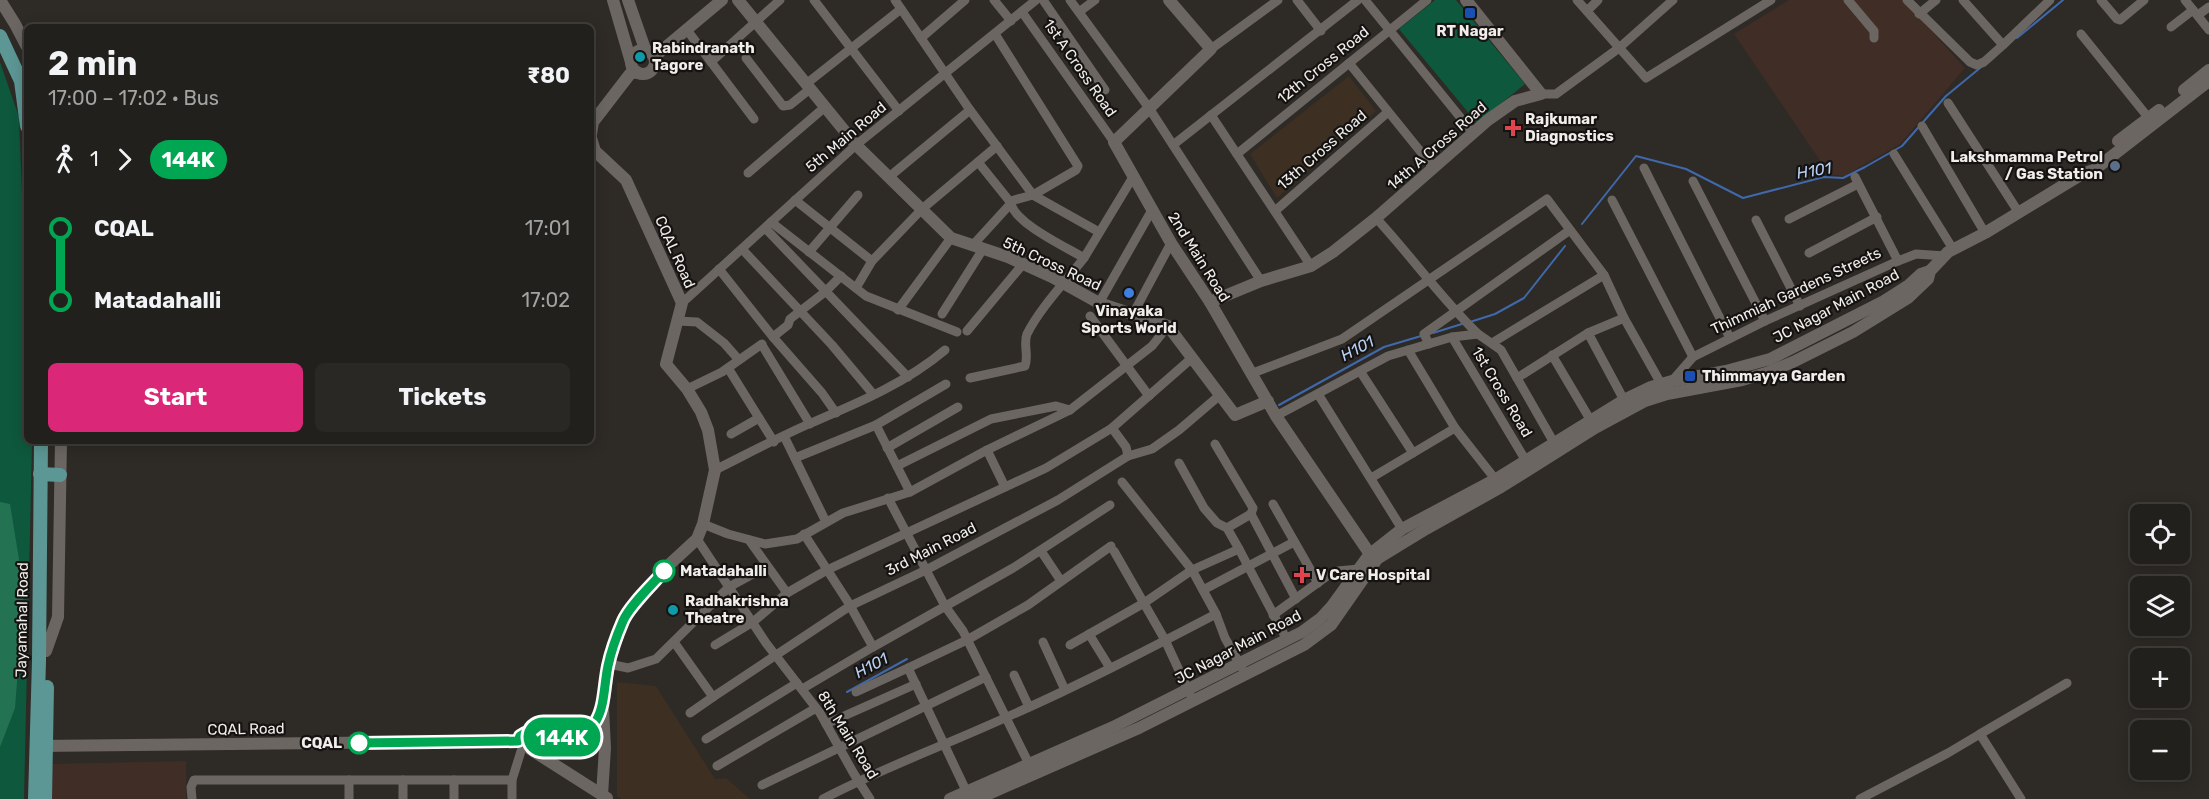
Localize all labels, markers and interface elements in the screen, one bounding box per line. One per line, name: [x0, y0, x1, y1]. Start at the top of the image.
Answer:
marker: RT Nagar: [1463, 6, 1477, 20]
street label: 1st A Cross Road: [1040, 16, 1120, 120]
place label: RT Nagar: [1436, 22, 1504, 40]
street label: 12th Cross Road: [1274, 23, 1372, 107]
place label: Rabindranath Tagore: [652, 39, 755, 74]
text: 2 min: [48, 44, 137, 83]
marker: Rabindranath Tagore: [633, 50, 647, 64]
text: ₹80: [527, 62, 570, 89]
text: 17:00 – 17:02 · Bus: [48, 86, 219, 110]
street label: 5th Main Road: [802, 98, 890, 176]
street label: 14th A Cross Road: [1384, 98, 1490, 194]
street label: 13th Cross Road: [1274, 106, 1370, 194]
place label: Rajkumar Diagnostics: [1525, 110, 1614, 145]
marker: Rajkumar Diagnostics: [1506, 121, 1520, 135]
icon: walk: [48, 143, 81, 176]
icon: forward: [108, 143, 141, 176]
text: 1: [90, 147, 99, 171]
text: 144K: [162, 147, 215, 172]
place label: Lakshmamma Petrol / Gas Station: [1950, 148, 2103, 183]
water label: H101: [1795, 158, 1833, 183]
marker: Lakshmamma Petrol / Gas Station: [2108, 159, 2122, 173]
street label: 2nd Main Road: [1164, 209, 1234, 305]
street label: CQAL Road: [651, 213, 699, 291]
text: CQAL: [94, 215, 154, 242]
text: 17:01: [525, 216, 570, 240]
street label: 5th Cross Road: [1000, 233, 1104, 295]
street label: Thimmiah Gardens Streets: [1708, 244, 1884, 338]
street label: JC Nagar Main Road: [1770, 265, 1902, 347]
marker: Vinayaka Sports World: [1122, 286, 1136, 300]
text: Matadahalli: [94, 287, 221, 314]
text: 17:02: [522, 288, 570, 312]
place label: Vinayaka Sports World: [1081, 302, 1177, 337]
water label: H101: [1337, 332, 1377, 365]
street label: 1st Cross Road: [1468, 344, 1536, 440]
button: Start: [48, 363, 303, 432]
button: Tickets: [315, 363, 570, 432]
place label: Thimmayya Garden: [1702, 367, 1845, 385]
marker: Thimmayya Garden: [1683, 369, 1697, 383]
map controls: [2130, 504, 2190, 780]
button: locate: [2130, 504, 2190, 564]
street label: 3rd Main Road: [883, 518, 979, 580]
marker: Matadahalli: [653, 560, 675, 582]
street label: Jayamahal Road: [12, 562, 32, 678]
place label: Matadahalli: [680, 562, 767, 580]
marker: V Care Hospital: [1293, 566, 1311, 584]
place label: V Care Hospital: [1316, 566, 1430, 584]
button: layers: [2130, 576, 2190, 636]
place label: Radhakrishna Theatre: [685, 592, 789, 627]
marker: Radhakrishna Theatre: [666, 603, 680, 617]
street label: JC Nagar Main Road: [1172, 606, 1304, 688]
button: +: [2130, 648, 2190, 708]
water label: H101: [851, 649, 891, 682]
street label: 8th Main Road: [814, 688, 882, 782]
line badge: 144K: [520, 718, 604, 756]
street label: CQAL Road: [207, 719, 285, 739]
button: −: [2130, 720, 2190, 780]
text: 144K: [535, 725, 589, 750]
marker: CQAL: [348, 732, 370, 754]
place label: CQAL: [301, 734, 342, 752]

